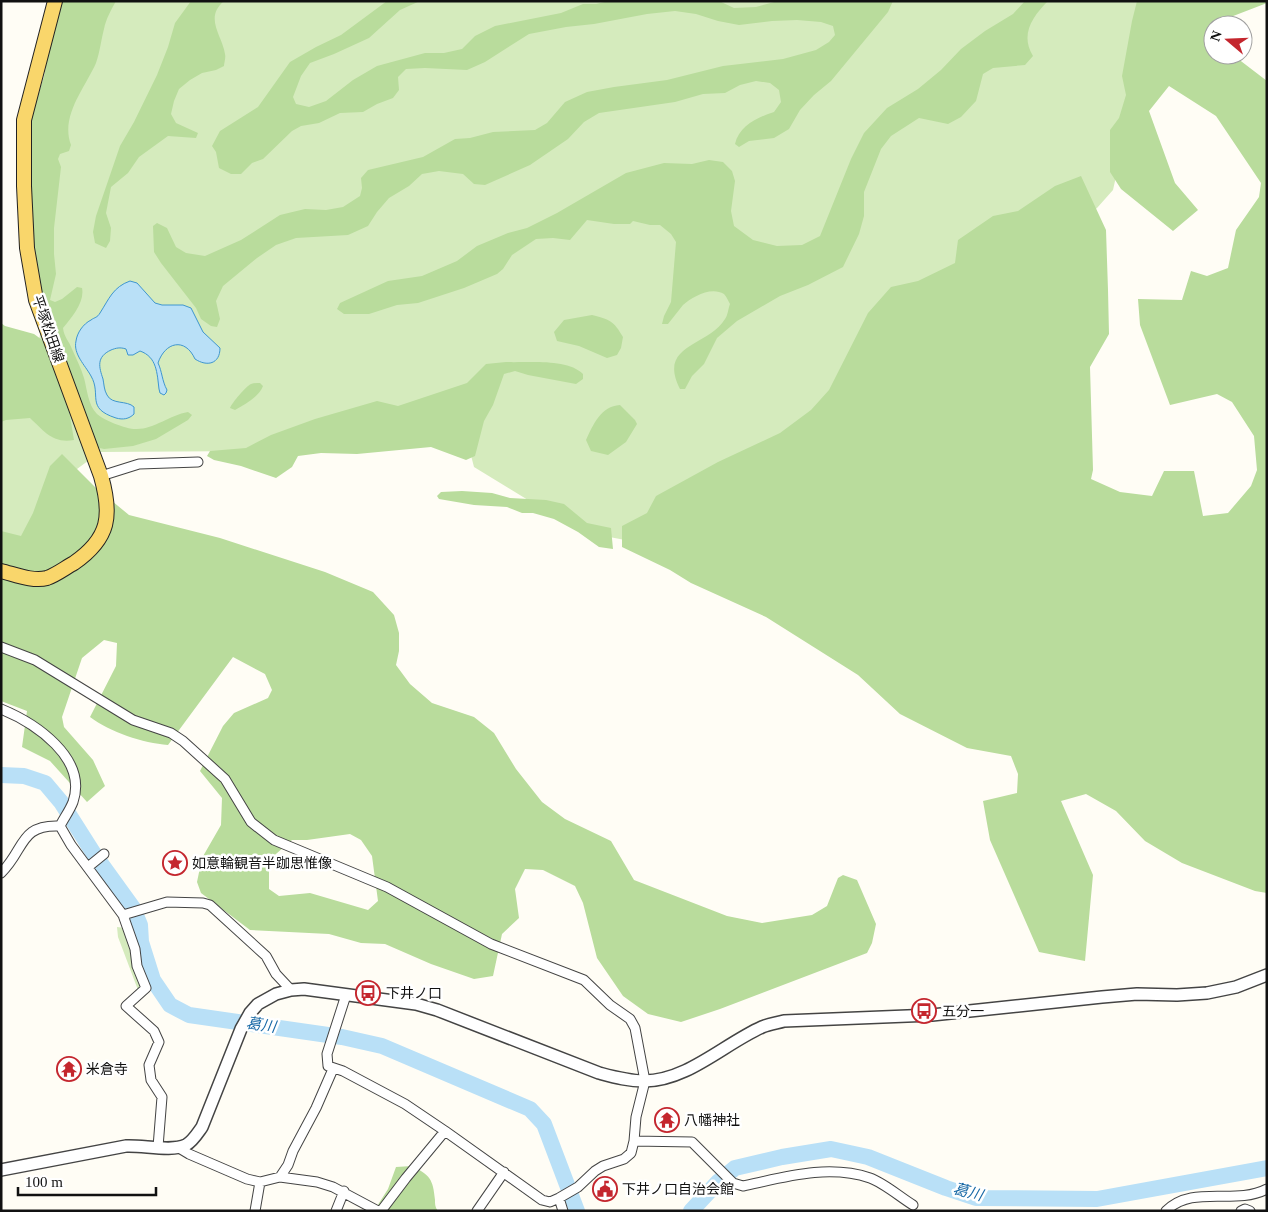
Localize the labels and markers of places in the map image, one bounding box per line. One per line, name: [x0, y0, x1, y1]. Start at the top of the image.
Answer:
place icon: 如意輪観音半跏思惟像: [162, 850, 188, 876]
place label: 如意輪観音半跏思惟像: [192, 855, 332, 871]
bus stop icon: 下井ノ口: [355, 980, 381, 1006]
place label: 下井ノ口: [386, 985, 442, 1001]
bus stop icon: 五分一: [911, 998, 937, 1024]
place label: 五分一: [942, 1004, 984, 1019]
temple icon: 米倉寺: [56, 1056, 82, 1082]
place label: 米倉寺: [86, 1062, 128, 1077]
temple icon: 八幡神社: [654, 1107, 680, 1133]
place label: 八幡神社: [684, 1113, 740, 1128]
public building icon: 下井ノ口自治会館: [592, 1176, 618, 1202]
place label: 下井ノ口自治会館: [622, 1181, 734, 1197]

